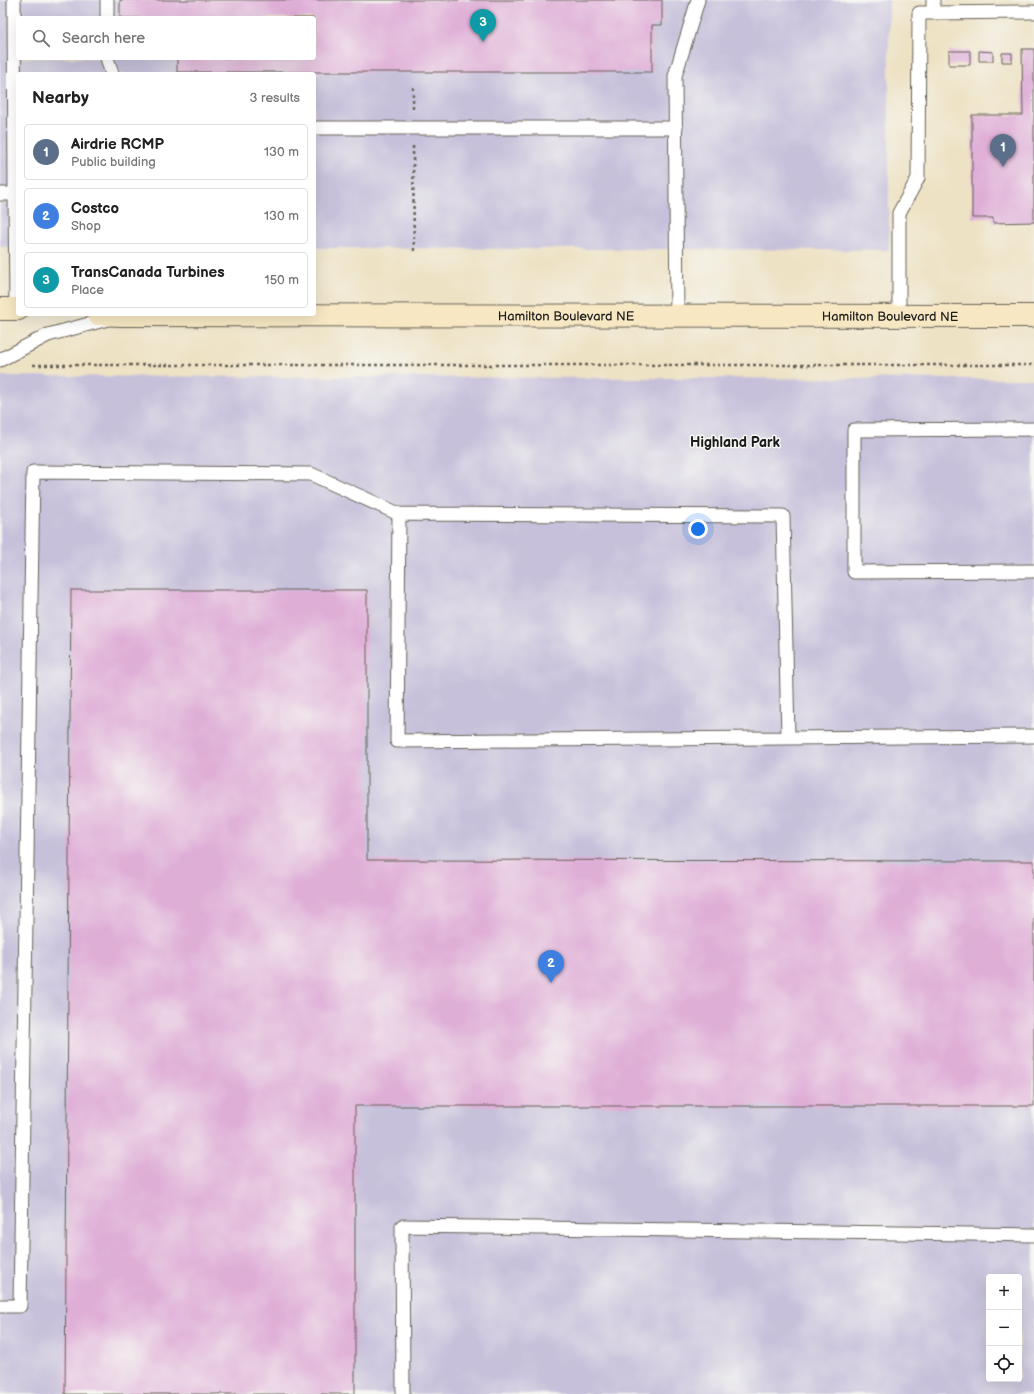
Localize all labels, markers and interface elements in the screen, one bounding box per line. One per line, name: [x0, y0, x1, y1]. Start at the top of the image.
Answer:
pin: 3: [470, 9, 496, 42]
search box: [16, 16, 316, 60]
icon: search: [30, 27, 52, 49]
text: Search here: [62, 29, 145, 48]
text: Nearby: [32, 88, 89, 108]
text: 3 results: [249, 90, 300, 106]
pin: 1: [990, 134, 1016, 167]
text: Airdrie RCMP: [71, 135, 164, 154]
text: 1: [43, 144, 49, 160]
text: 130 m: [264, 144, 299, 160]
text: Public building: [71, 154, 156, 170]
text: Costco: [71, 199, 119, 218]
text: 2: [42, 208, 50, 224]
text: 130 m: [264, 208, 299, 224]
text: Shop: [71, 218, 101, 234]
text: TransCanada Turbines: [71, 263, 225, 282]
text: 3: [42, 272, 50, 288]
text: 150 m: [265, 272, 299, 288]
text: Place: [71, 282, 104, 298]
street label: Hamilton Boulevard NE: [498, 308, 635, 325]
street label: Hamilton Boulevard NE: [822, 309, 959, 325]
district label: Highland Park: [690, 434, 781, 451]
your location: [688, 519, 708, 539]
pin: 2: [538, 950, 564, 983]
map controls: [986, 1274, 1022, 1382]
button: +: [986, 1274, 1022, 1310]
button: −: [986, 1310, 1022, 1346]
button: locate: [986, 1346, 1022, 1382]

